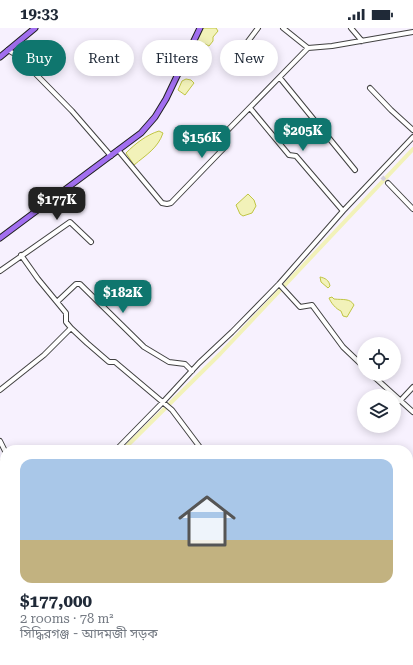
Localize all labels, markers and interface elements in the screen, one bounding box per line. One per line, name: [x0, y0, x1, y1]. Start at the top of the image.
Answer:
text: 19:33: [20, 5, 58, 23]
chip: Buy: [12, 40, 66, 76]
chip: Rent: [74, 40, 134, 76]
chip: Filters: [142, 40, 212, 76]
chip: New: [220, 40, 278, 76]
pin: $205K: [275, 118, 331, 152]
text: $205K: [283, 123, 323, 138]
pin: $156K: [174, 125, 230, 159]
text: $156K: [182, 130, 222, 145]
pin: $177K: [29, 187, 85, 221]
text: $177K: [37, 192, 77, 207]
pin: $182K: [95, 280, 151, 314]
text: $182K: [103, 285, 143, 300]
map controls: [357, 337, 401, 433]
button: locate: [357, 337, 401, 381]
button: layers: [357, 389, 401, 433]
icon: home: [171, 485, 243, 557]
text: $177,000: [20, 591, 92, 611]
text: 2 rooms · 78 m²: [20, 611, 114, 626]
text: সিদ্ধিরগঞ্জ - আদমজী সড়ক: [20, 626, 158, 641]

